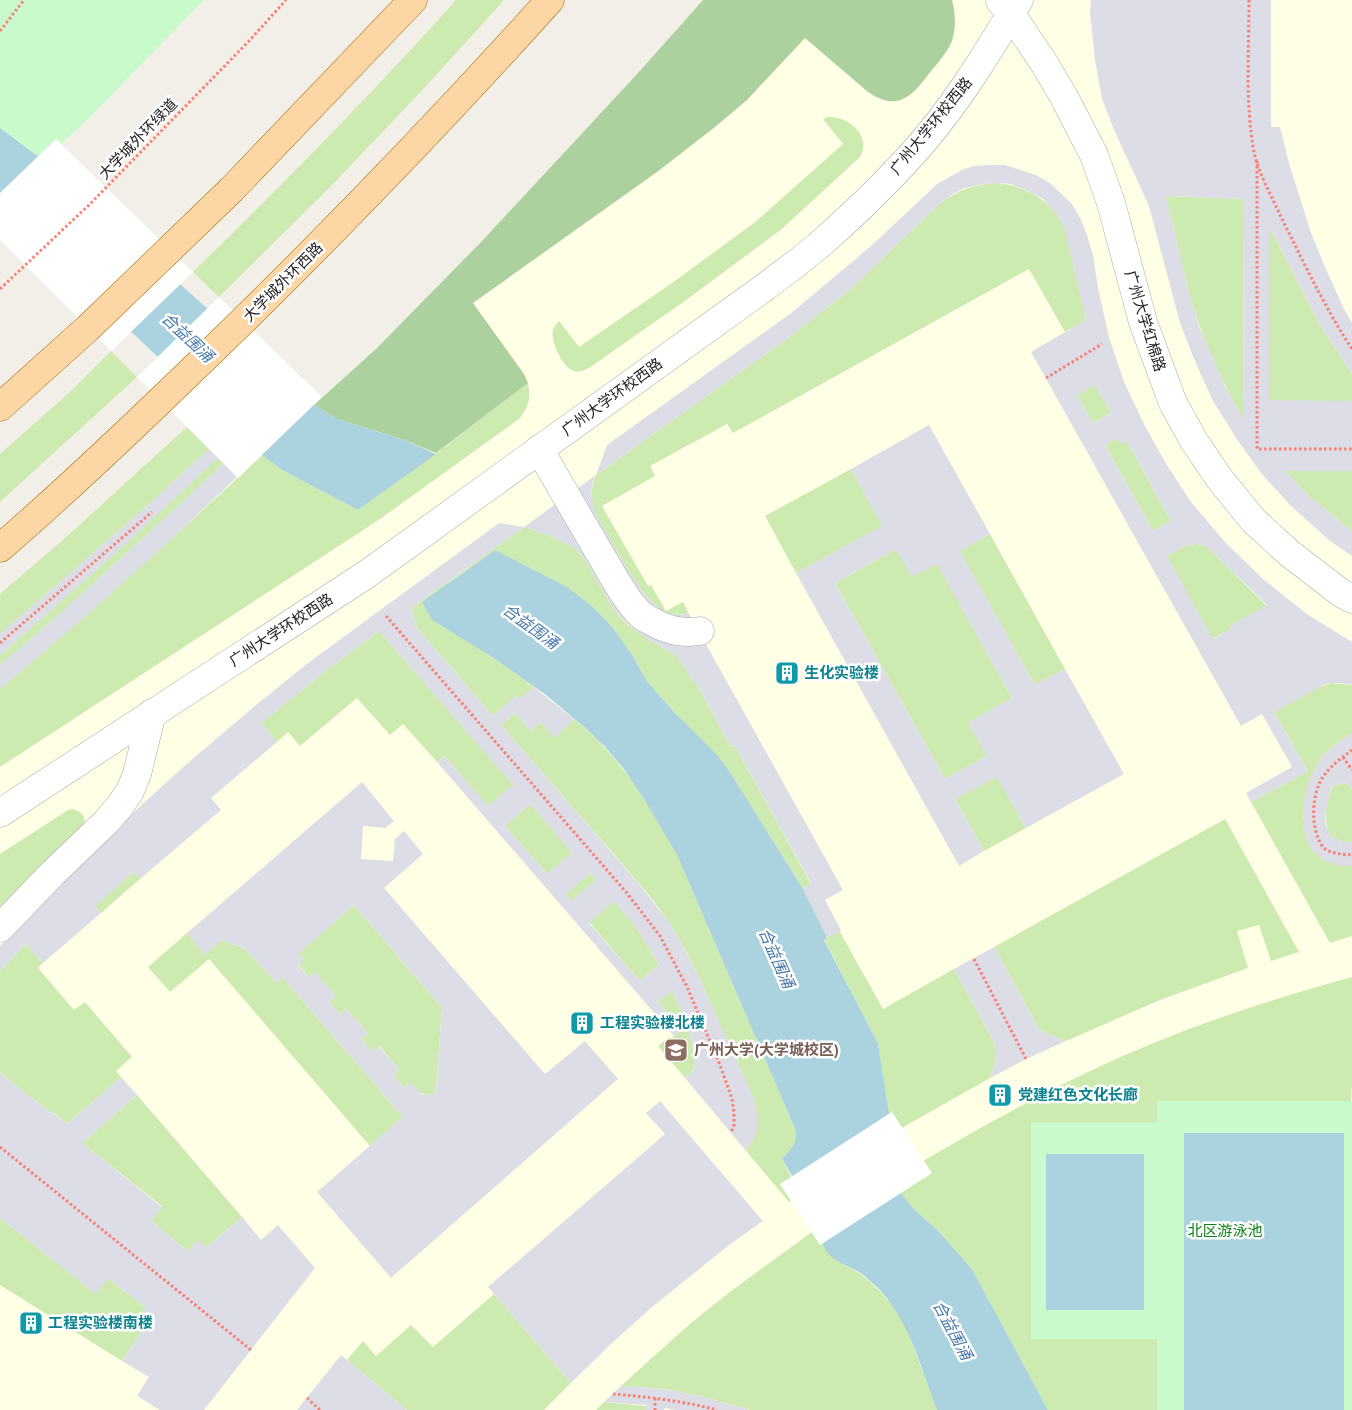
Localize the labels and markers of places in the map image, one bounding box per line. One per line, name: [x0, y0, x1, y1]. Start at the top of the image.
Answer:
building icon: 生化实验楼: [774, 660, 800, 686]
place label: 生化实验楼: [804, 663, 879, 682]
building icon: 工程实验楼北楼: [569, 1010, 595, 1036]
place label: 工程实验楼北楼: [600, 1013, 705, 1032]
school or university icon: 广州大学(大学城校区): [663, 1037, 689, 1063]
place label: 广州大学(大学城校区): [694, 1040, 839, 1059]
building icon: 党建红色文化长廊: [987, 1082, 1013, 1108]
place label: 党建红色文化长廊: [1018, 1085, 1138, 1104]
building icon: 工程实验楼南楼: [18, 1310, 44, 1336]
place label: 工程实验楼南楼: [48, 1313, 153, 1332]

